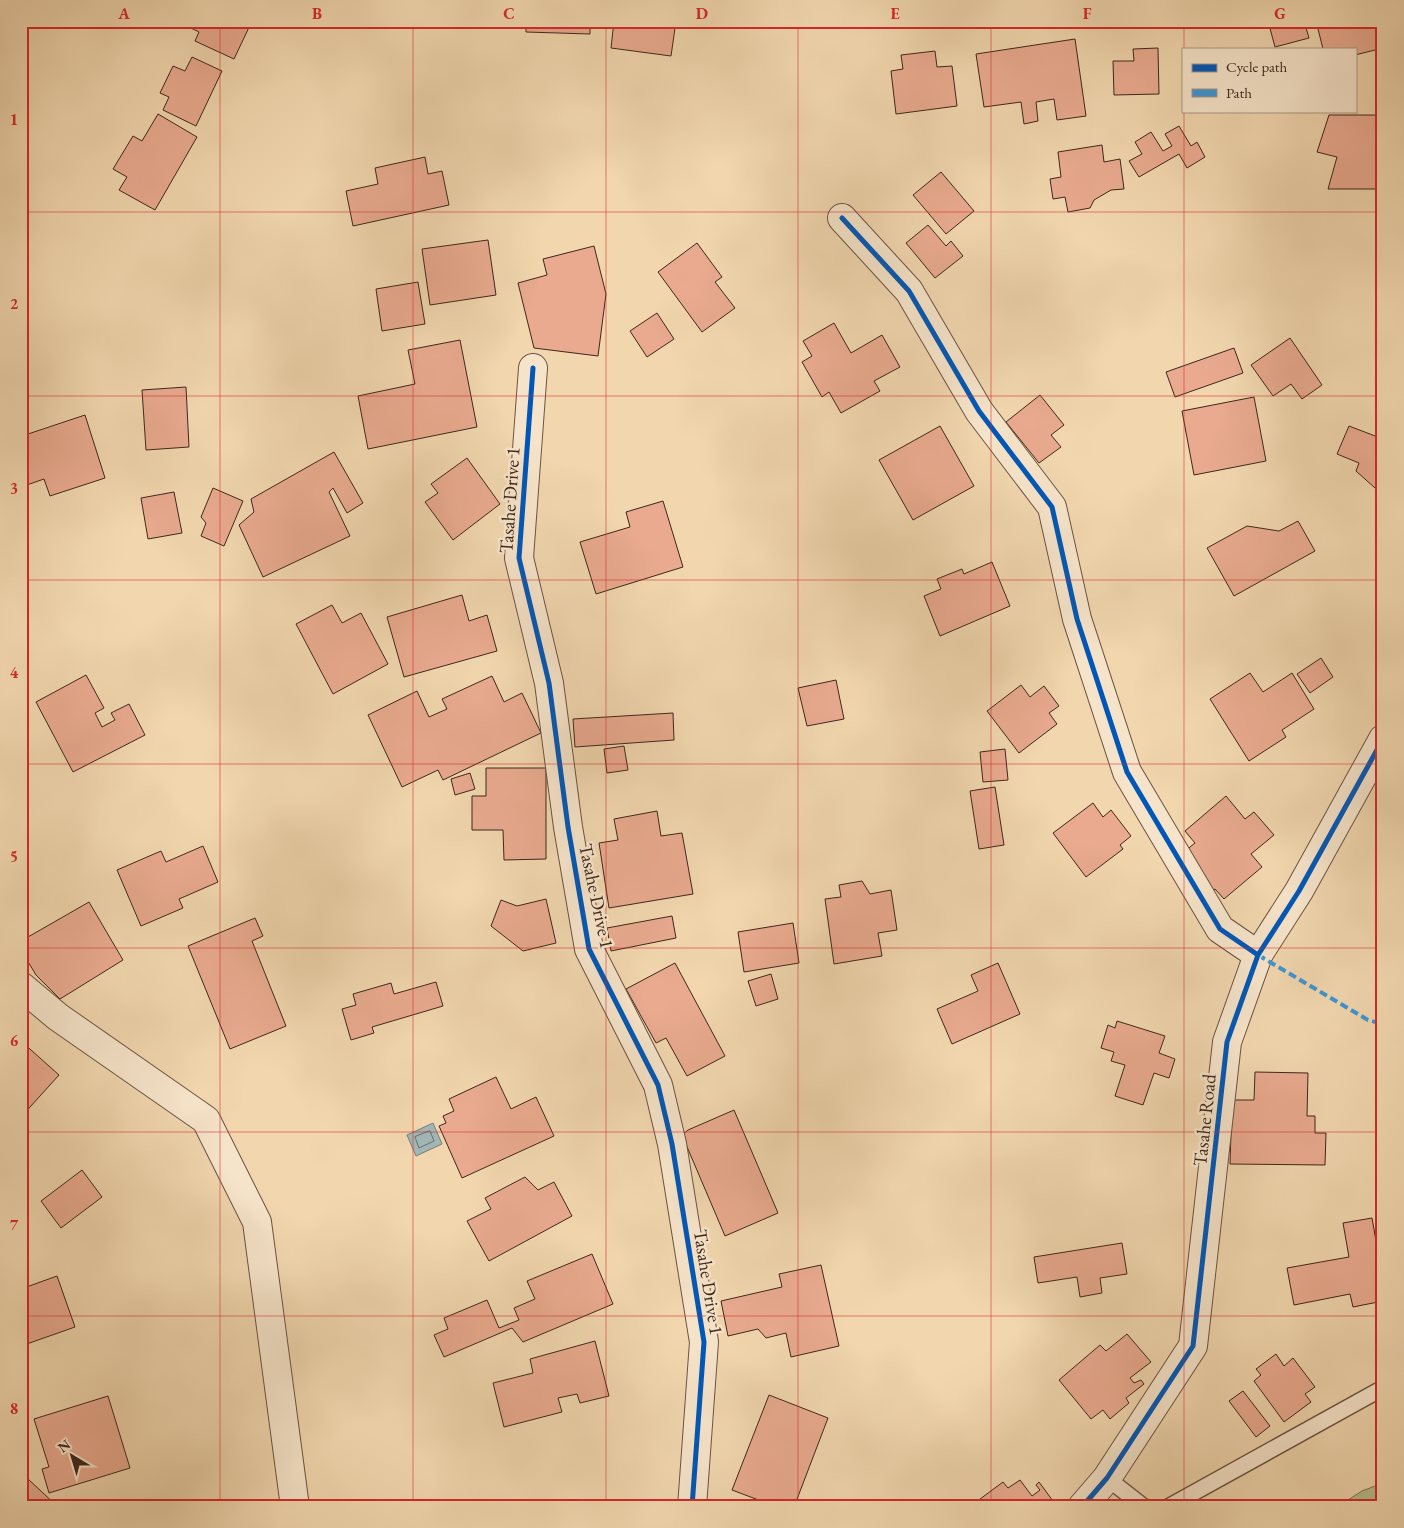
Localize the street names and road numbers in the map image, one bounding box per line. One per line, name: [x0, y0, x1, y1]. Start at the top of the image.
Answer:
street label: Tasahe Drive 1: [493, 446, 526, 554]
street label: Tasahe Drive 1: [573, 841, 620, 951]
street label: Tasahe Road: [1187, 1072, 1222, 1168]
street label: Tasahe Drive 1: [688, 1228, 729, 1337]

